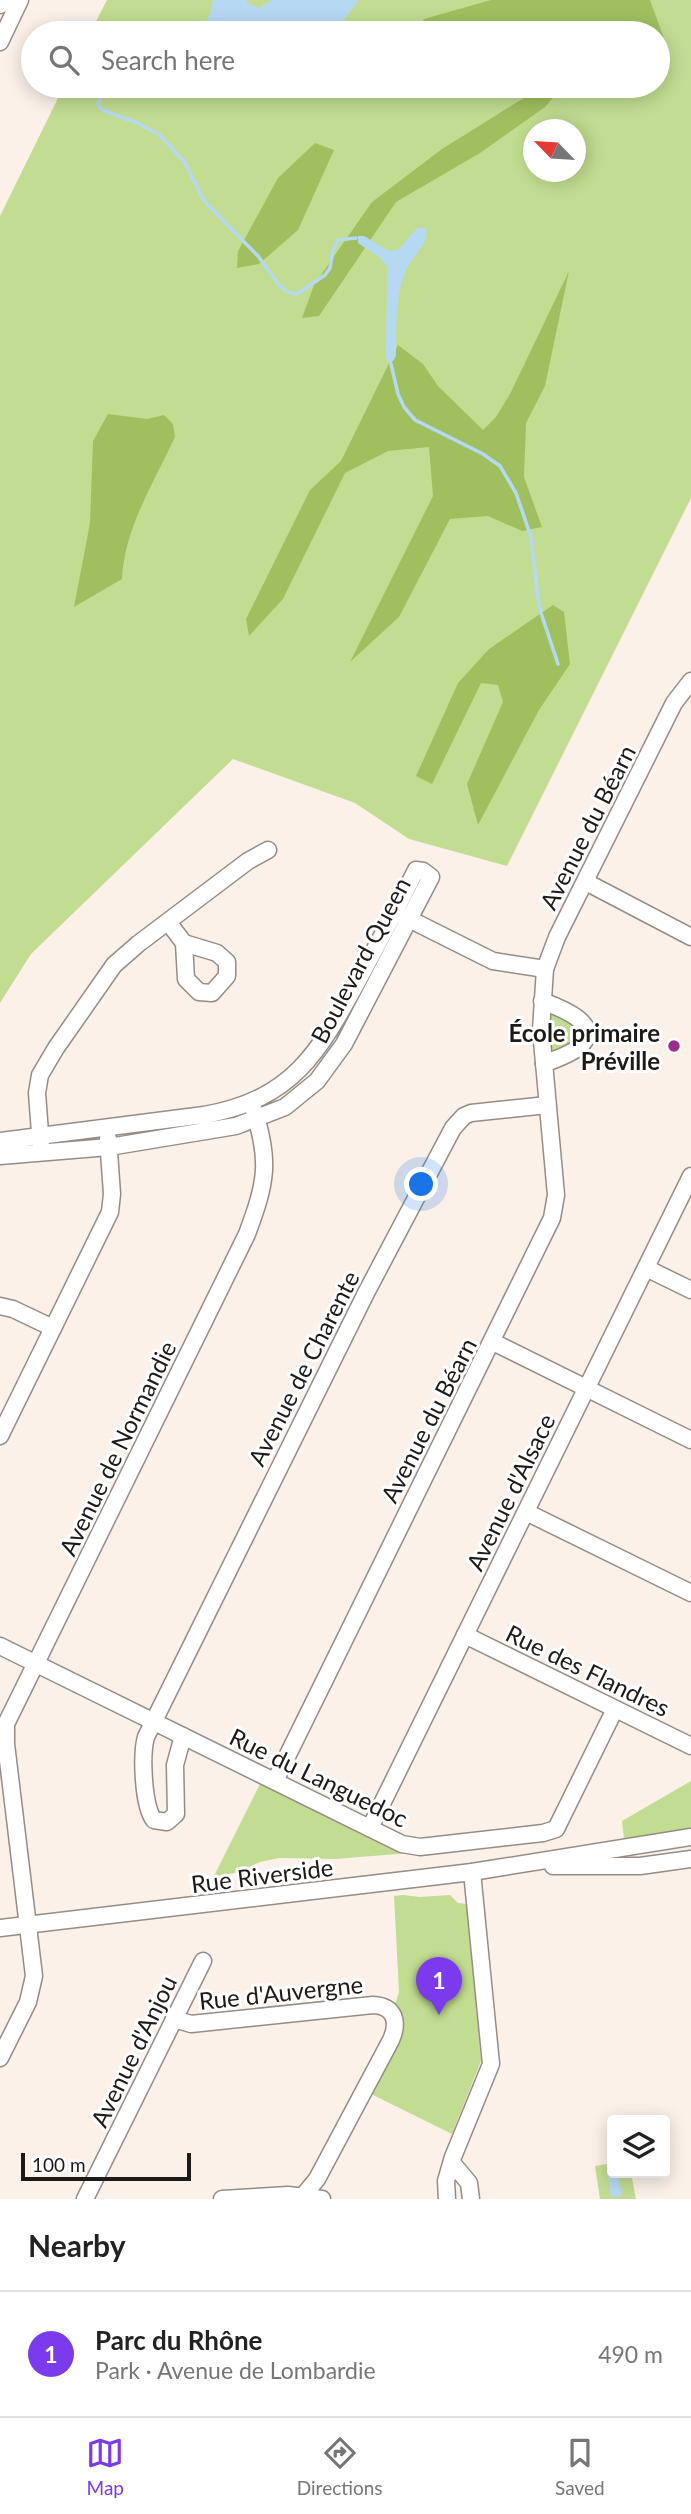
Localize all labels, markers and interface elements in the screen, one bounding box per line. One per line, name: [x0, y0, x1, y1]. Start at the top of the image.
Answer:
search box: [21, 21, 670, 98]
icon: search: [45, 41, 83, 79]
text: Search here: [101, 44, 235, 76]
north arrow: [523, 119, 586, 182]
street label: Avenue du Béarn: [533, 740, 641, 914]
street label: Boulevard Queen: [304, 872, 416, 1048]
place label: École primaire Préville: [508, 1018, 660, 1075]
marker: École primaire Préville: [666, 1038, 682, 1054]
your location: [404, 1167, 438, 1201]
street label: Avenue de Charente: [241, 1266, 365, 1470]
street label: Avenue du Béarn: [374, 1333, 482, 1507]
street label: Avenue de Normandie: [52, 1336, 182, 1560]
street label: Avenue d'Alsace: [460, 1409, 560, 1575]
street label: Rue des Flandres: [501, 1618, 675, 1722]
street label: Rue du Languedoc: [225, 1721, 413, 1833]
street label: Rue Riverside: [189, 1852, 335, 1898]
pin: 1: [416, 1957, 462, 2015]
street label: Rue d'Auvergne: [198, 1969, 364, 2015]
street label: Avenue d'Anjou: [84, 1971, 182, 2131]
map controls: [607, 2115, 670, 2178]
button: layers: [607, 2115, 670, 2178]
scale bar: [21, 2150, 191, 2182]
text: 100 m: [32, 2153, 86, 2176]
text: Nearby: [28, 2227, 126, 2263]
text: Parc du Rhône: [95, 2324, 263, 2356]
text: 1: [44, 2340, 58, 2368]
text: 490 m: [598, 2340, 663, 2368]
text: Park · Avenue de Lombardie: [95, 2356, 376, 2384]
tab: Map: [86, 2434, 124, 2499]
tab: Directions: [297, 2434, 383, 2499]
tab: Saved: [555, 2434, 605, 2499]

